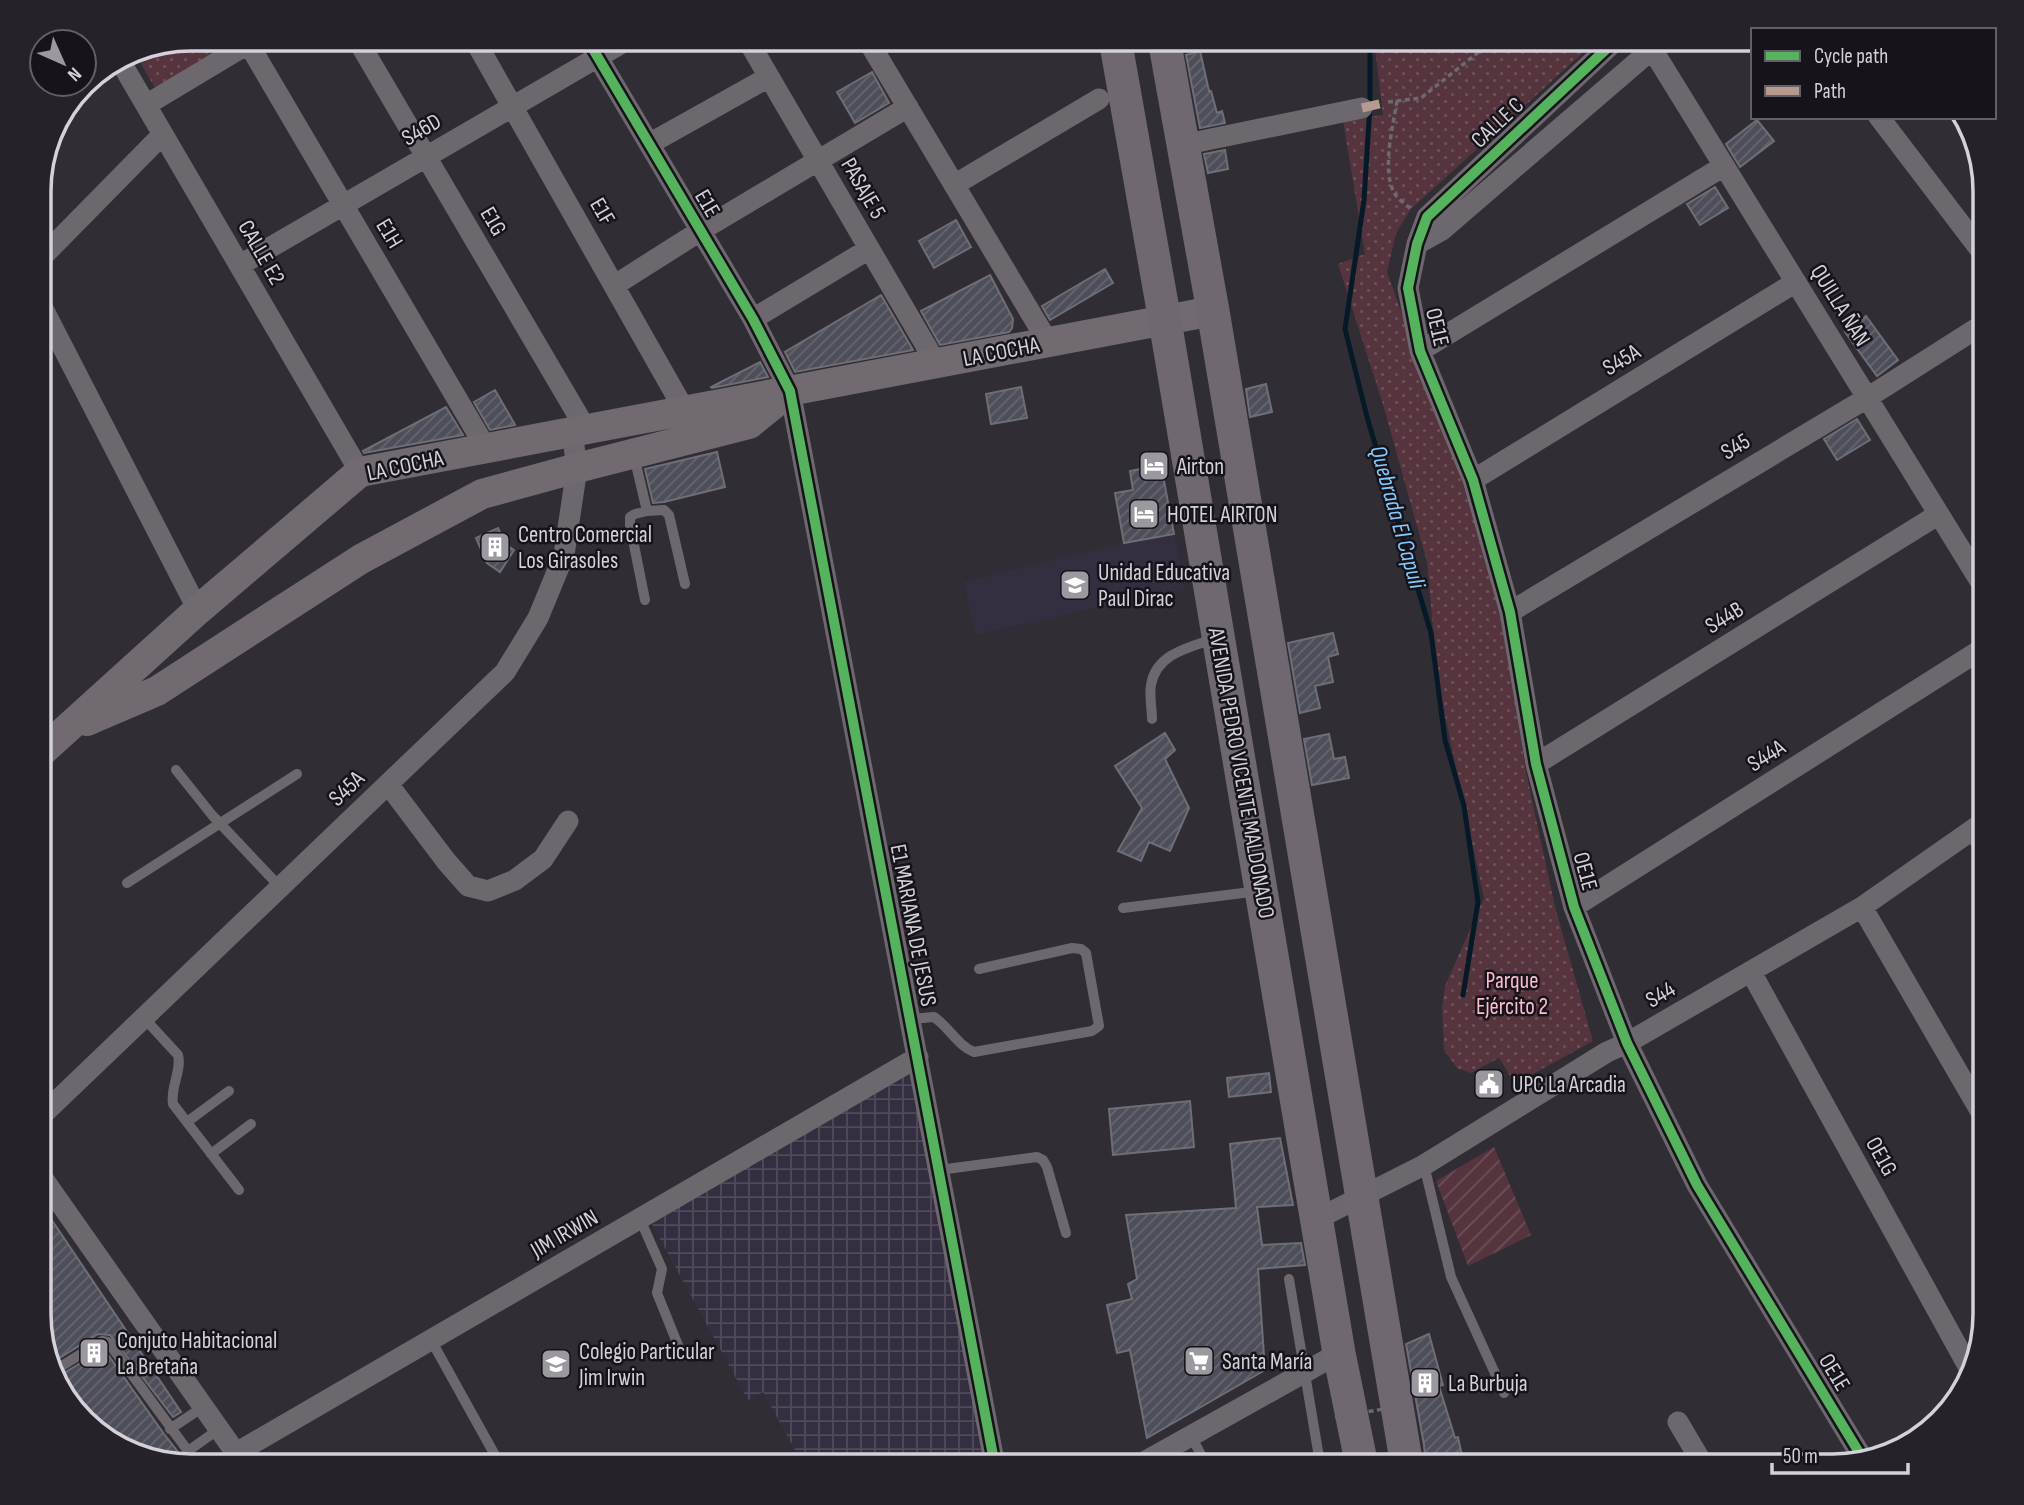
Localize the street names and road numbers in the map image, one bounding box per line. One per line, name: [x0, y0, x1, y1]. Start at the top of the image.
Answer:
street label: CALLE C: [1465, 91, 1530, 154]
street label: S46D: [397, 107, 446, 152]
street label: PASAJE 5: [834, 153, 892, 224]
street label: E1E: [688, 185, 726, 222]
street label: E1F: [583, 193, 621, 230]
street label: E1G: [474, 202, 513, 241]
street label: E1H: [370, 214, 409, 253]
street label: CALLE E2: [231, 215, 291, 290]
street label: QUILLA ÑAN: [1804, 259, 1876, 352]
street label: OE1E: [1419, 305, 1455, 349]
street label: LA COCHA: [961, 331, 1042, 373]
street label: S45A: [1598, 338, 1646, 382]
street label: S45: [1716, 427, 1755, 466]
street label: LA COCHA: [365, 444, 446, 488]
street label: S44B: [1700, 595, 1749, 640]
street label: AVENIDA PEDRO VICENTE MALDONADO: [1201, 625, 1280, 921]
street label: S44A: [1742, 733, 1791, 778]
street label: S45A: [323, 765, 371, 812]
street label: E1 MARIANA DE JESUS: [884, 842, 942, 1009]
street label: OE1E: [1567, 849, 1604, 893]
street label: S44: [1641, 975, 1681, 1014]
street label: OE1G: [1859, 1132, 1903, 1181]
street label: JIM IRWIN: [525, 1203, 603, 1265]
street label: OE1E: [1812, 1349, 1856, 1396]

